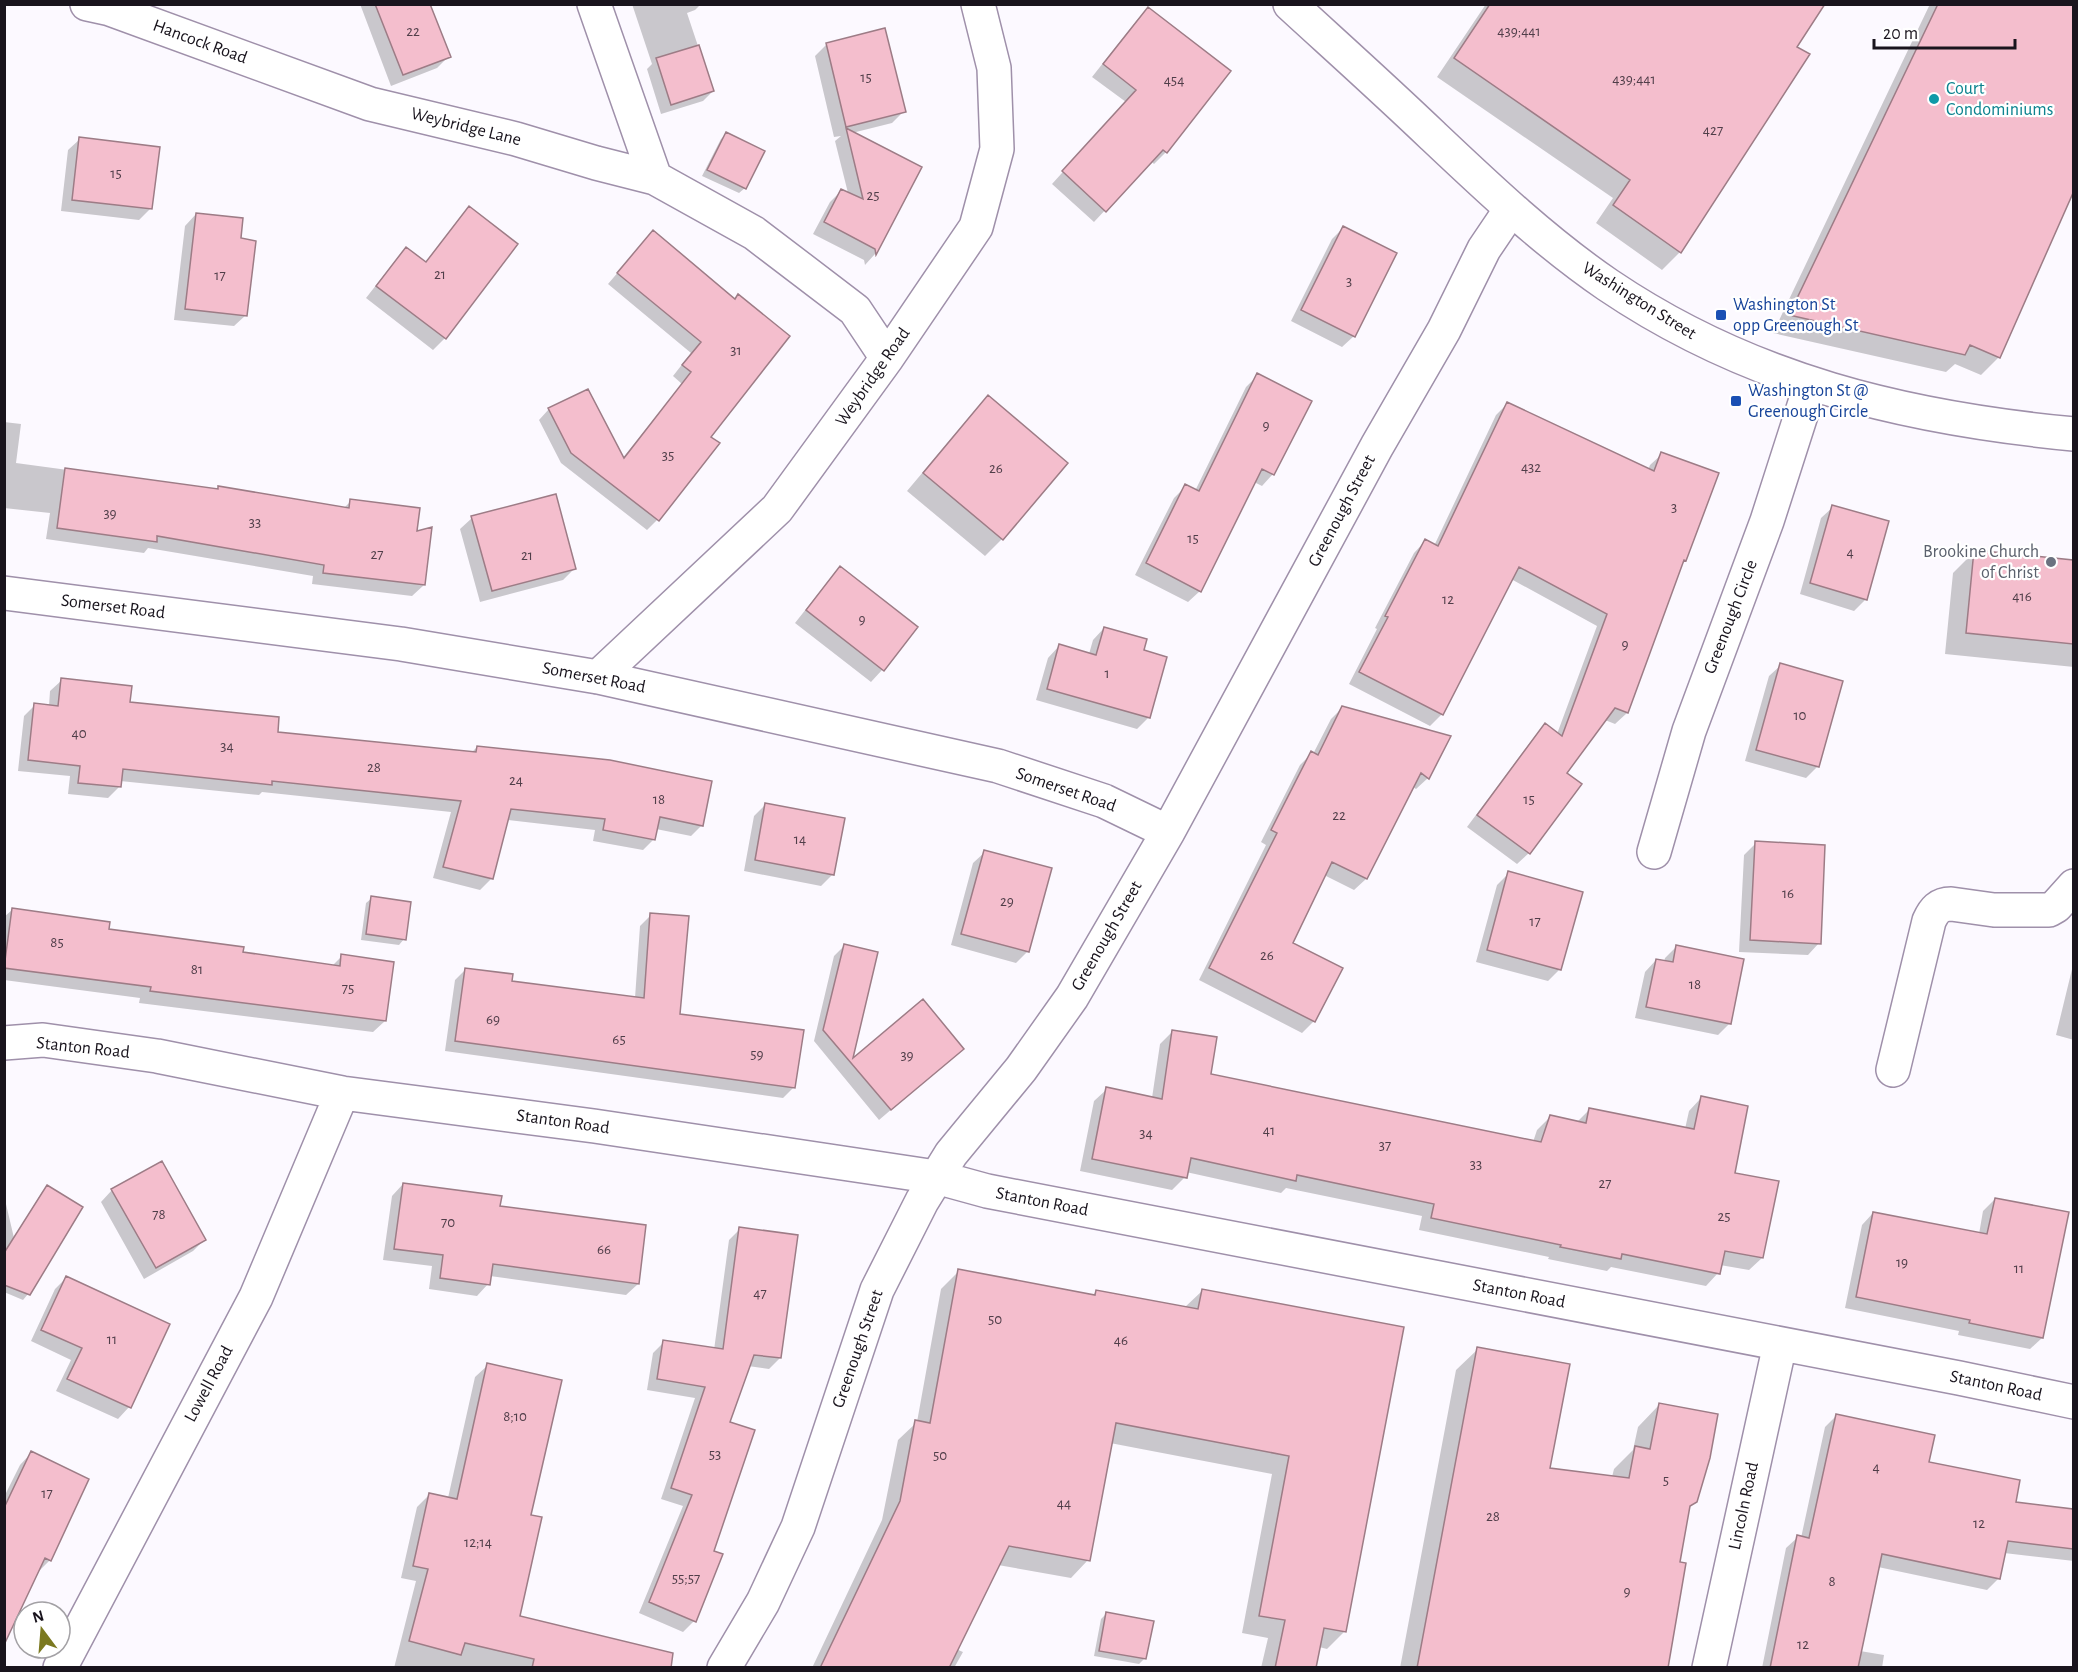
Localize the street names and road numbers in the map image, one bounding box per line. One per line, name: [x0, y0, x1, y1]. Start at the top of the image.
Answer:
street label: Hancock Road: [150, 17, 250, 67]
street label: Weybridge Lane: [409, 105, 523, 149]
street label: Washington Street: [1579, 259, 1699, 343]
street label: Weybridge Road: [832, 324, 914, 430]
street label: Greenough Street: [1305, 452, 1379, 570]
street label: Greenough Circle: [1701, 558, 1761, 676]
street label: Somerset Road: [60, 592, 166, 622]
street label: Somerset Road: [541, 659, 647, 697]
street label: Somerset Road: [1014, 764, 1118, 816]
street label: Greenough Street: [1068, 878, 1146, 994]
street label: Stanton Road: [35, 1034, 131, 1062]
street label: Stanton Road: [515, 1107, 611, 1137]
street label: Stanton Road: [994, 1184, 1090, 1220]
street label: Stanton Road: [1471, 1276, 1567, 1312]
street label: Greenough Street: [829, 1287, 887, 1410]
street label: Lowell Road: [181, 1343, 237, 1425]
street label: Stanton Road: [1948, 1367, 2044, 1405]
street label: Lincoln Road: [1726, 1460, 1762, 1552]

